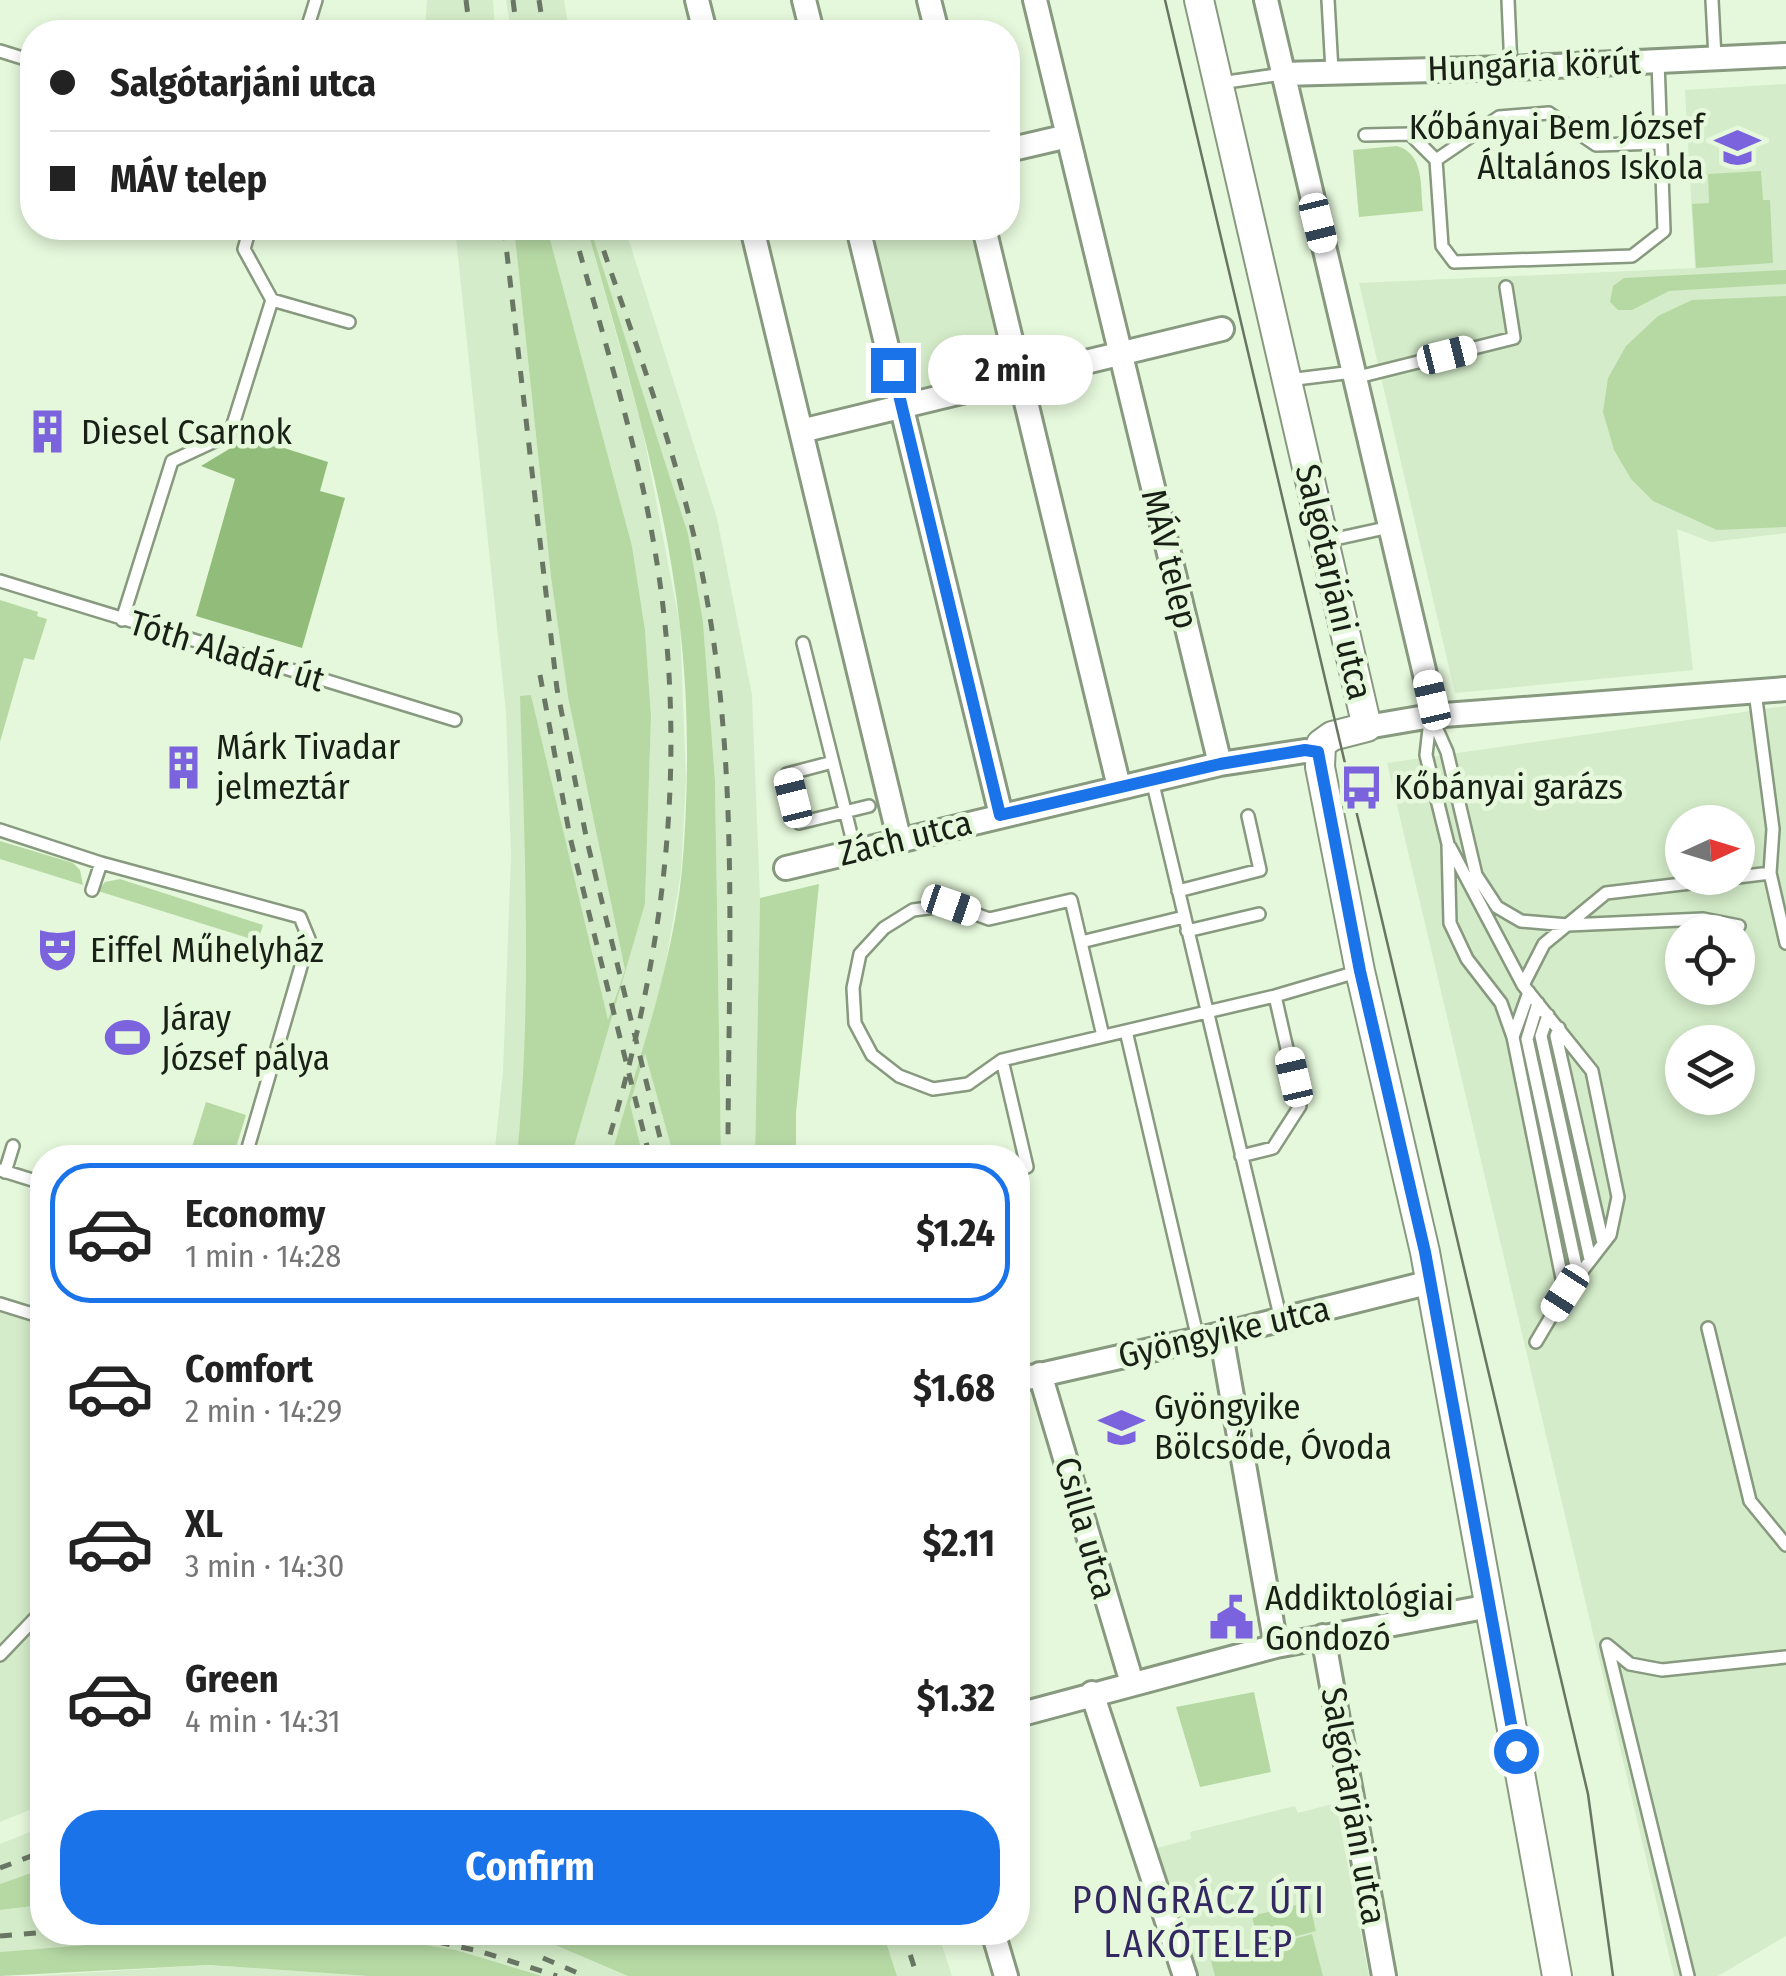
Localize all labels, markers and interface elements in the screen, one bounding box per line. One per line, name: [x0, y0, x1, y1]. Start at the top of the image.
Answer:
street label: Hungária körút: [1426, 40, 1642, 90]
text: Salgótarjáni utca: [110, 60, 376, 106]
place label: Kőbányai Bem József Általános Iskola: [1409, 106, 1706, 188]
school or university icon: Kőbányai Bem József Általános Iskola: [1713, 123, 1761, 171]
text: MÁV telep: [110, 156, 267, 202]
car: [1296, 190, 1340, 256]
car: [1414, 333, 1480, 377]
callout: 2 min: [928, 335, 1093, 405]
route end: [871, 348, 916, 393]
text: 2 min: [975, 351, 1046, 389]
building icon: Diesel Csarnok: [24, 408, 72, 456]
place label: Diesel Csarnok: [81, 411, 292, 453]
street label: Salgótarjáni utca: [1287, 460, 1381, 704]
street label: MÁV telep: [1132, 485, 1208, 633]
street label: Tóth Aladár út: [124, 601, 330, 701]
car: [1411, 667, 1453, 733]
place label: Márk Tivadar jelmeztár: [215, 726, 400, 808]
building icon: Márk Tivadar jelmeztár: [159, 743, 207, 791]
bus stop icon: Kőbányai garázs: [1337, 763, 1385, 811]
car: [771, 765, 815, 831]
place label: Kőbányai garázs: [1394, 766, 1623, 808]
street label: Zách utca: [834, 801, 976, 875]
north arrow: [1665, 805, 1755, 895]
map controls: [1665, 805, 1755, 1115]
car: [918, 881, 984, 929]
button: locate: [1665, 915, 1755, 1005]
theatre icon: Eiffel Műhelyház: [33, 926, 81, 974]
place label: Eiffel Műhelyház: [90, 929, 324, 971]
place label: Járay József pálya: [161, 997, 330, 1079]
sports icon: Járay József pálya: [104, 1014, 152, 1062]
button: layers: [1665, 1025, 1755, 1115]
car: [1273, 1044, 1315, 1110]
icon: car: [65, 1188, 155, 1278]
text: Economy: [185, 1191, 325, 1237]
text: $1.24: [916, 1210, 995, 1256]
text: 1 min · 14:28: [185, 1237, 341, 1275]
car: [1536, 1260, 1594, 1326]
street label: Gyöngyike utca: [1114, 1287, 1334, 1377]
icon: car: [65, 1343, 155, 1433]
text: Comfort: [185, 1346, 313, 1392]
text: $1.68: [913, 1365, 995, 1411]
place label: Gyöngyike Bölcsőde, Óvoda: [1154, 1386, 1392, 1468]
text: 2 min · 14:29: [185, 1392, 342, 1430]
school or university icon: Gyöngyike Bölcsőde, Óvoda: [1097, 1403, 1145, 1451]
street label: Csilla utca: [1046, 1452, 1126, 1604]
icon: car: [65, 1498, 155, 1588]
text: XL: [185, 1501, 223, 1547]
text: $2.11: [922, 1520, 995, 1566]
text: 3 min · 14:30: [185, 1547, 344, 1585]
place label: Addiktológiai Gondozó: [1265, 1577, 1454, 1659]
public building icon: Addiktológiai Gondozó: [1208, 1594, 1256, 1642]
icon: car: [65, 1653, 155, 1743]
text: Green: [185, 1656, 279, 1702]
text: $1.32: [917, 1675, 995, 1721]
street label: Salgótarjáni utca: [1312, 1684, 1396, 1928]
text: 4 min · 14:31: [185, 1702, 341, 1740]
route start: [1494, 1729, 1539, 1774]
button: Confirm: [60, 1810, 1000, 1925]
district label: PONGRÁCZ ÚTI LAKÓTELEP: [1072, 1877, 1326, 1967]

